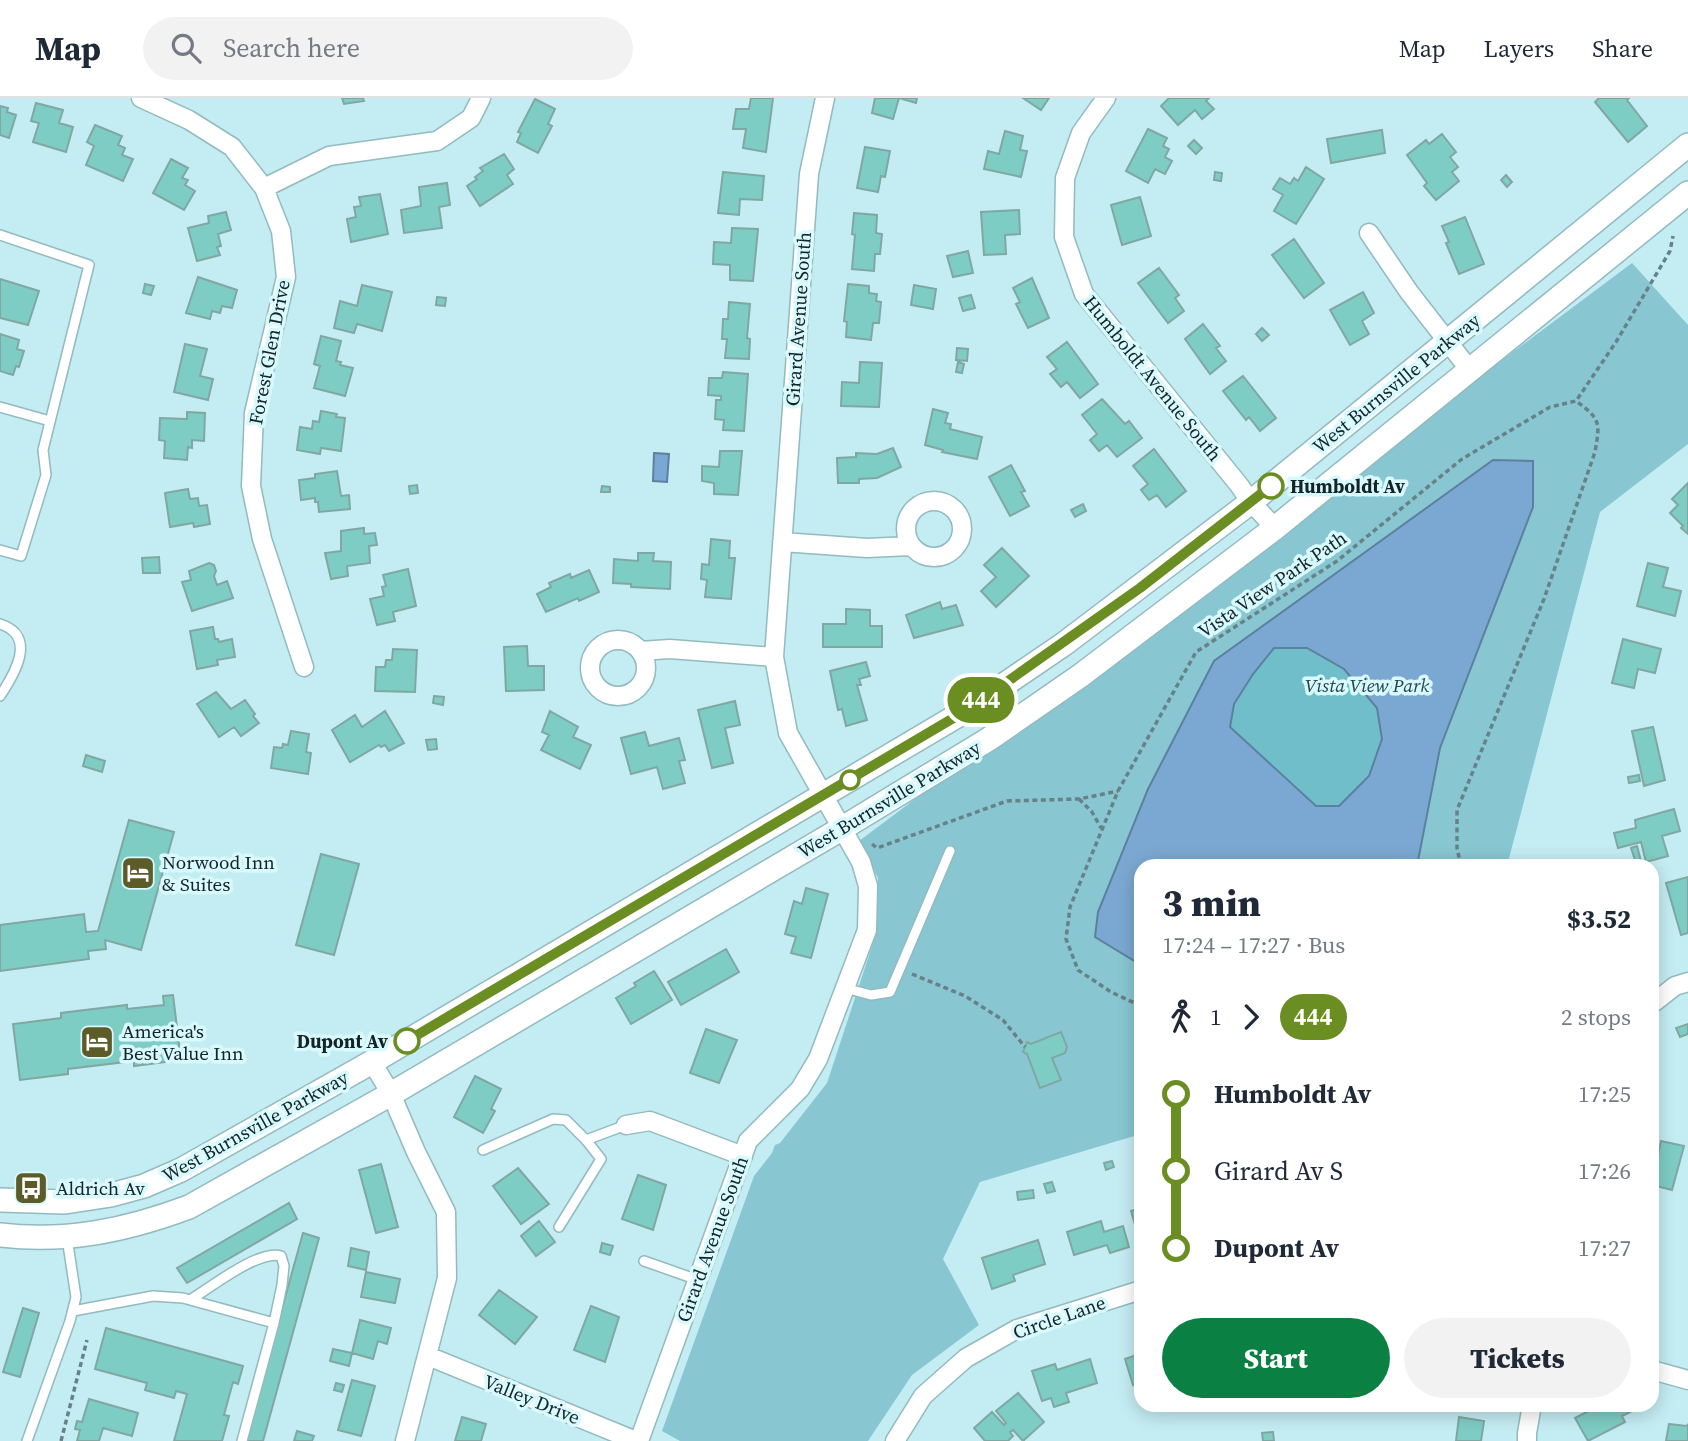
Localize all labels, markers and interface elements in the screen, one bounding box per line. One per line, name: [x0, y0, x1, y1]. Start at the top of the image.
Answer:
search box: [143, 17, 633, 80]
text: Map: [35, 26, 101, 71]
icon: search: [167, 29, 205, 67]
text: Search here: [223, 30, 360, 66]
text: Map: [1399, 32, 1446, 65]
text: Layers: [1484, 32, 1554, 65]
text: Share: [1592, 32, 1653, 65]
street label: Girard Avenue South: [779, 231, 817, 407]
street label: Forest Glen Drive: [242, 277, 296, 427]
street label: Humboldt Avenue South: [1078, 290, 1228, 466]
street label: West Burnsville Parkway: [1307, 307, 1486, 459]
marker: Humboldt Av: [1258, 473, 1284, 499]
place label: Humboldt Av: [1290, 473, 1405, 499]
street label: Vista View Park Path: [1193, 525, 1351, 643]
park label: Vista View Park: [1305, 672, 1429, 698]
line badge: 444: [941, 677, 1021, 723]
text: 444: [961, 683, 1001, 716]
street label: West Burnsville Parkway: [793, 734, 986, 864]
unlabelled marker: [840, 770, 860, 790]
place label: Norwood Inn & Suites: [162, 849, 275, 897]
hotel icon: Norwood Inn & Suites: [119, 854, 157, 892]
text: 3 min: [1162, 877, 1261, 929]
text: $3.52: [1567, 901, 1631, 937]
text: 17:24 – 17:27 · Bus: [1162, 929, 1345, 961]
icon: walk: [1162, 998, 1200, 1036]
icon: forward: [1232, 998, 1270, 1036]
text: 444: [1294, 1000, 1333, 1033]
text: 1: [1210, 1001, 1222, 1033]
text: 2 stops: [1561, 1001, 1631, 1033]
place label: America's Best Value Inn: [122, 1018, 243, 1066]
hotel icon: America's Best Value Inn: [78, 1023, 116, 1061]
place label: Dupont Av: [297, 1028, 388, 1054]
marker: Dupont Av: [394, 1028, 420, 1054]
street label: West Burnsville Parkway: [157, 1064, 353, 1188]
text: Humboldt Av: [1214, 1076, 1371, 1112]
text: 17:25: [1578, 1078, 1631, 1110]
street label: Girard Avenue South: [670, 1153, 754, 1325]
text: Girard Av S: [1214, 1153, 1343, 1189]
text: 17:26: [1578, 1155, 1631, 1187]
bus stop icon: Aldrich Av: [12, 1169, 50, 1207]
place label: Aldrich Av: [56, 1175, 145, 1201]
text: Dupont Av: [1214, 1230, 1339, 1266]
text: 17:27: [1578, 1232, 1631, 1264]
street label: Circle Lane: [1009, 1289, 1109, 1345]
button: Start: [1162, 1318, 1390, 1398]
button: Tickets: [1404, 1318, 1631, 1398]
street label: Valley Drive: [480, 1368, 584, 1430]

